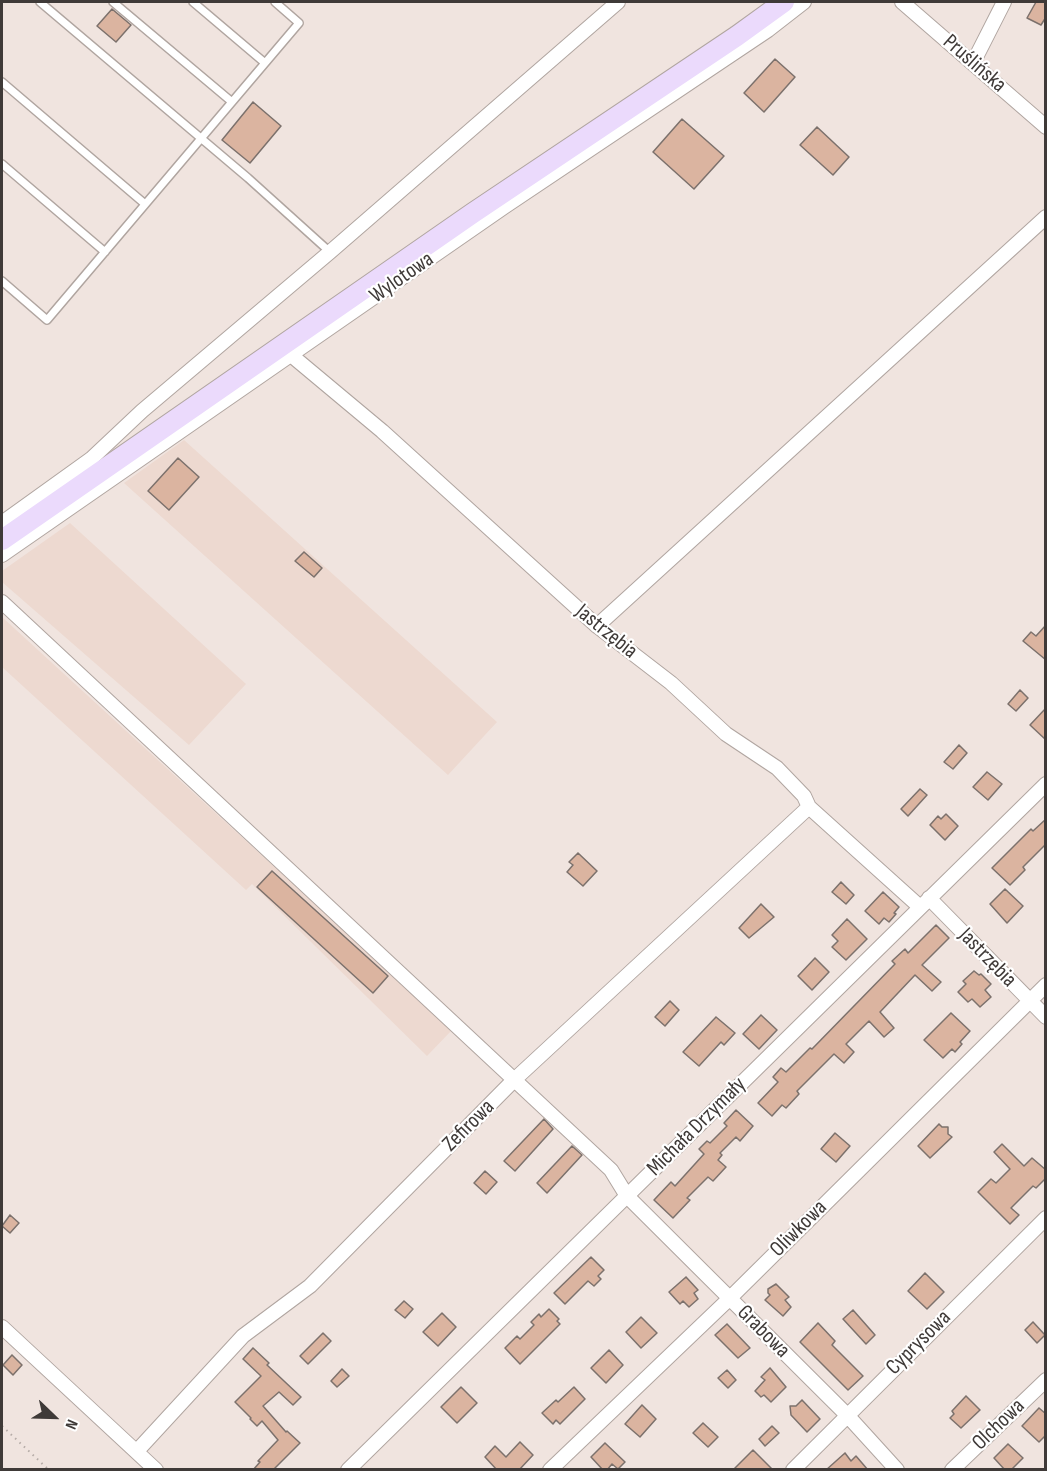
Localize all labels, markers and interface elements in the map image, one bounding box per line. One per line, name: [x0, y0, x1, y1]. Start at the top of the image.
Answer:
street label: Pruślińska: [937, 29, 1011, 99]
street label: Wylotowa: [365, 247, 439, 309]
street label: Jastrzębia: [570, 599, 642, 665]
street label: Jastrzębia: [952, 923, 1022, 993]
street label: Michała Drzymały: [642, 1072, 752, 1182]
street label: Zefirowa: [438, 1095, 500, 1157]
street label: Oliwkowa: [765, 1195, 833, 1263]
street label: Grabowa: [731, 1300, 795, 1364]
street label: Cyprysowa: [881, 1305, 957, 1381]
north arrow: [24, 1387, 84, 1447]
street label: Olchowa: [967, 1394, 1031, 1456]
text: N: [61, 1417, 81, 1432]

